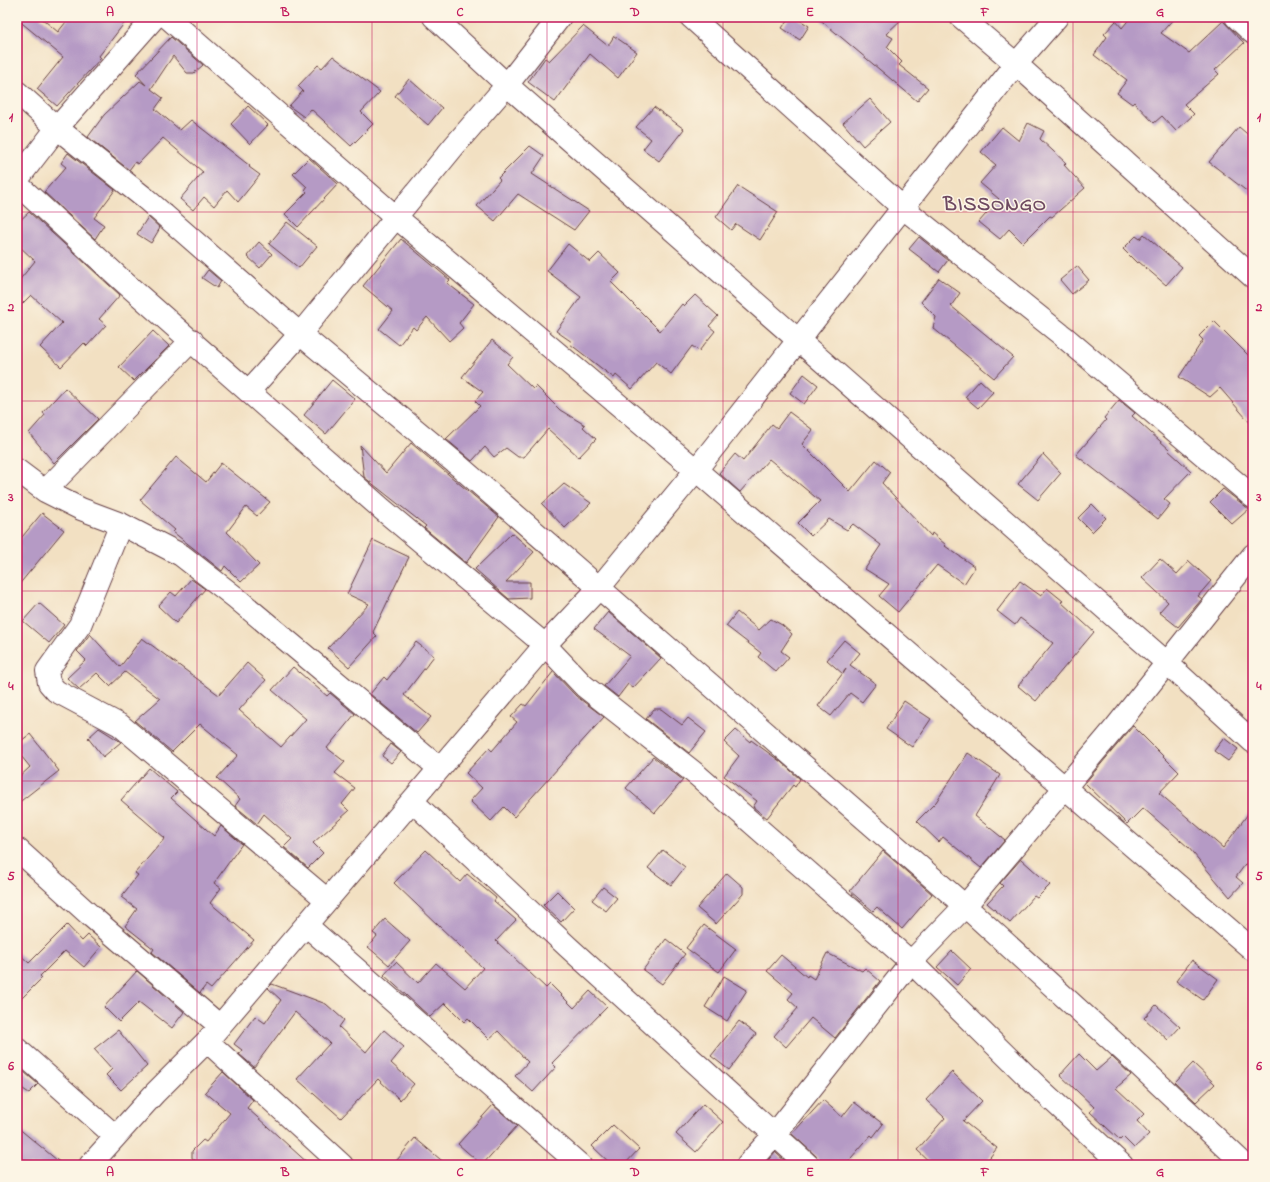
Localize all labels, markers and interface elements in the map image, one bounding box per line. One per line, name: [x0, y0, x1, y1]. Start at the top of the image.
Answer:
text: A: [106, 3, 114, 22]
text: B: [280, 3, 290, 22]
text: C: [456, 3, 464, 22]
text: D: [629, 3, 640, 22]
text: E: [806, 3, 814, 22]
text: F: [980, 3, 990, 22]
text: G: [1156, 3, 1164, 22]
text: 1: [9, 108, 14, 127]
text: 1: [1257, 108, 1262, 127]
district label: BISSONGO: [942, 191, 1047, 220]
text: 2: [7, 298, 15, 317]
text: 2: [1255, 298, 1263, 317]
text: 3: [7, 488, 14, 507]
text: 3: [1255, 488, 1262, 507]
text: 4: [7, 677, 14, 696]
text: 4: [1255, 677, 1262, 696]
text: 5: [7, 867, 15, 886]
text: 5: [1255, 867, 1263, 886]
text: 6: [7, 1057, 14, 1076]
text: 6: [1255, 1057, 1262, 1076]
text: A: [106, 1163, 114, 1182]
text: B: [280, 1163, 290, 1182]
text: C: [456, 1163, 464, 1182]
text: D: [629, 1163, 640, 1182]
text: E: [806, 1163, 814, 1182]
text: F: [980, 1163, 990, 1182]
text: G: [1156, 1163, 1164, 1182]

